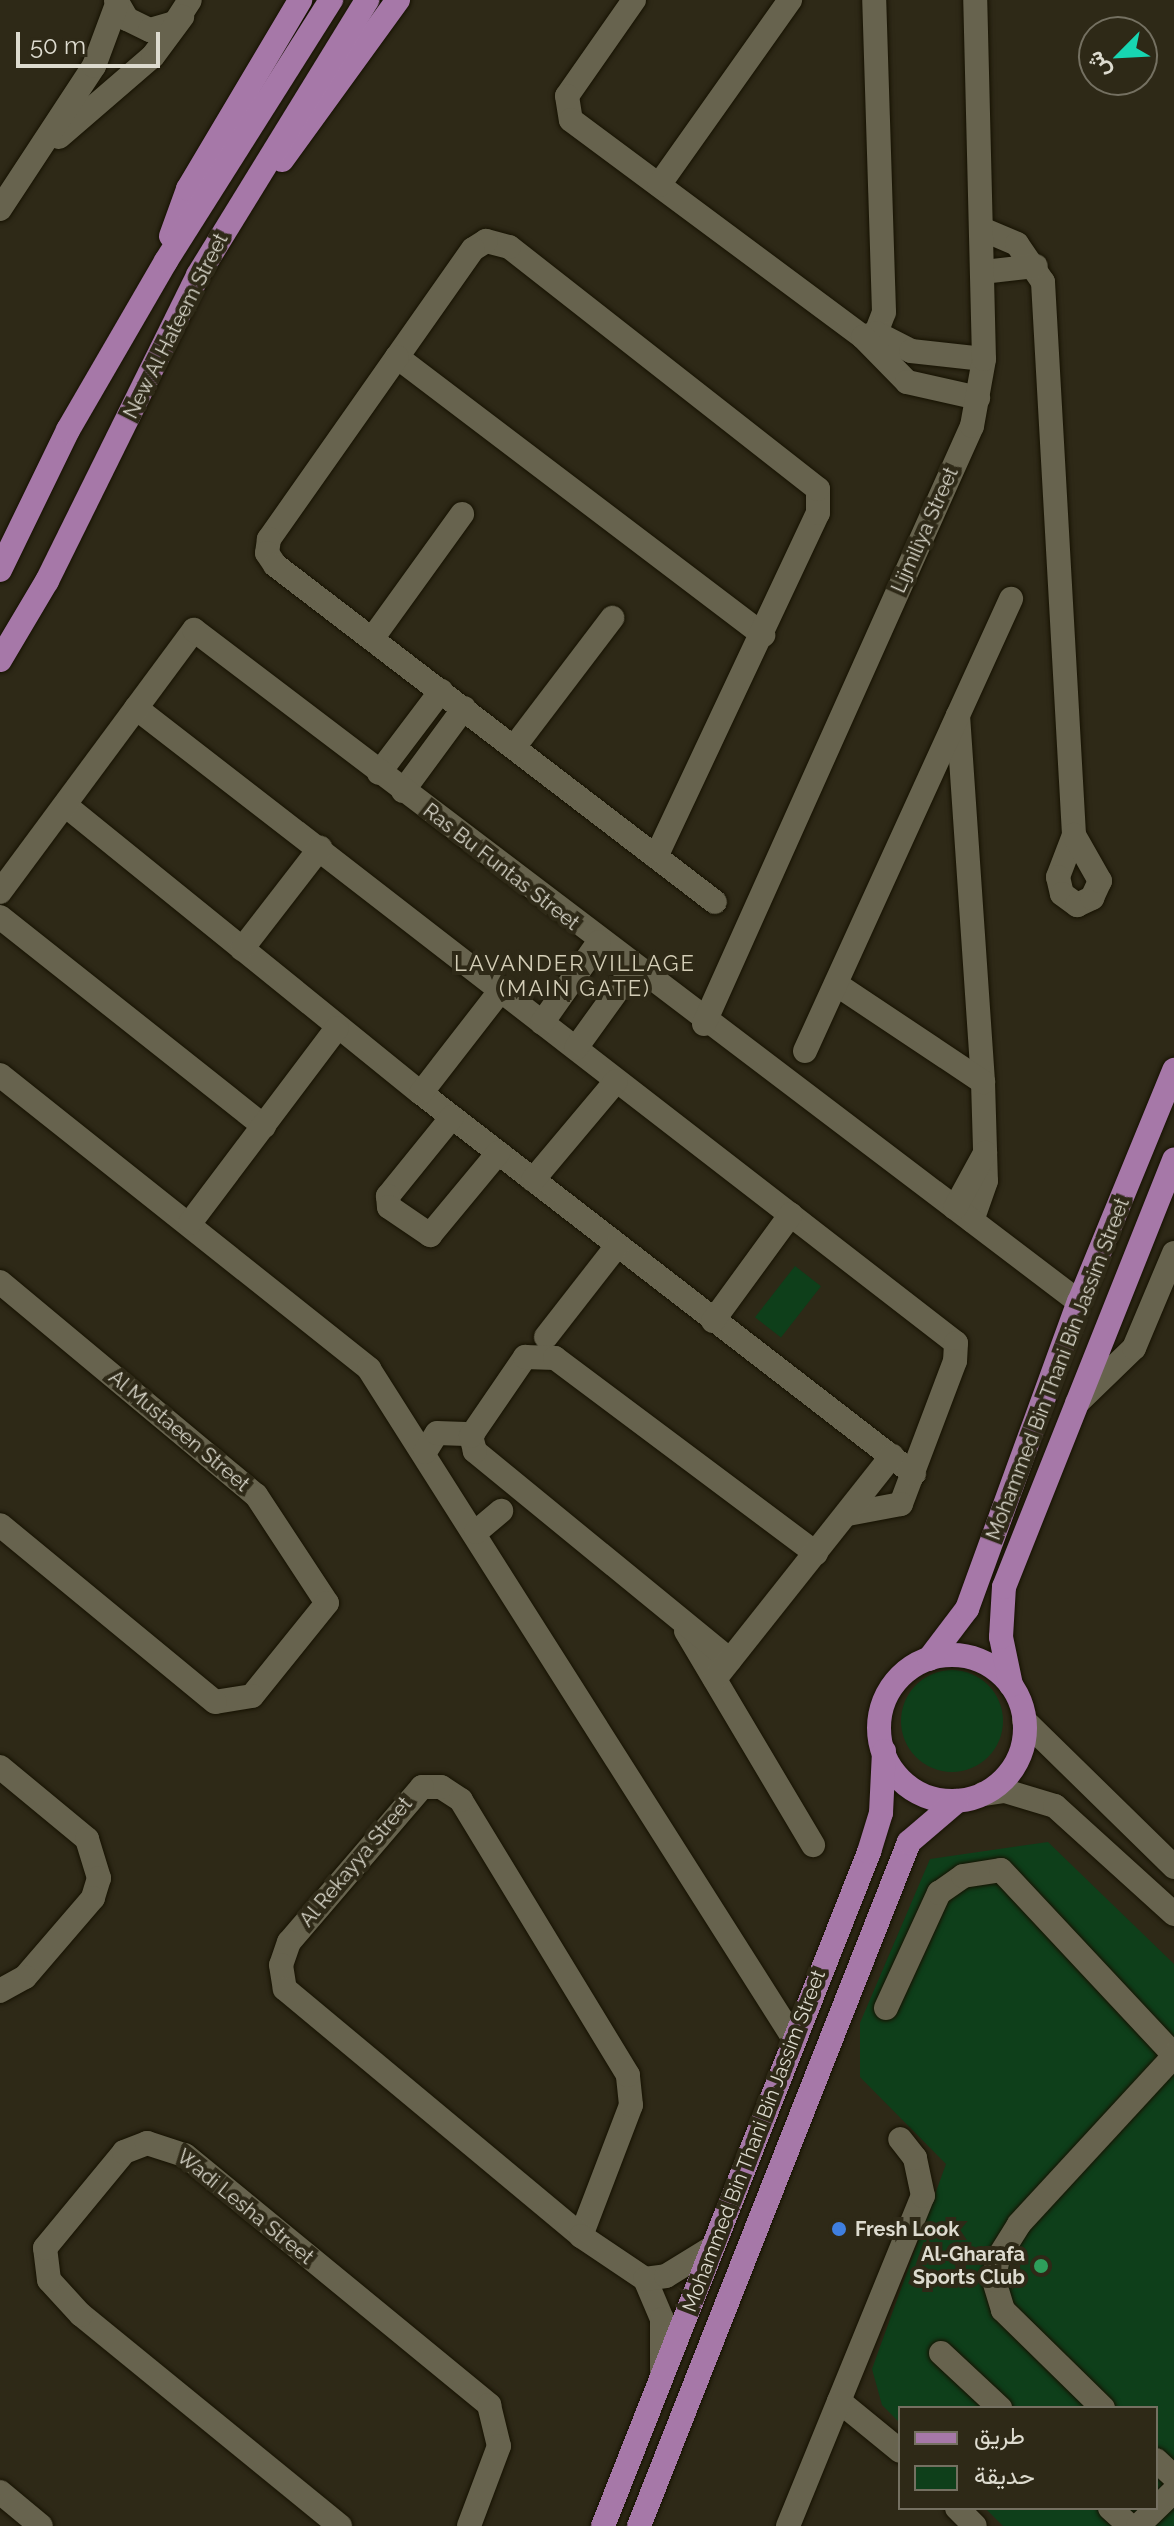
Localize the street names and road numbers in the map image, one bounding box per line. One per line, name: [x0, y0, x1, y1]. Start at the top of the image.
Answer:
street label: New Al Hateem Street: [118, 229, 234, 423]
street label: Lijmiliya Street: [887, 463, 963, 597]
street label: Ras Bu Funtas Street: [418, 799, 584, 935]
street label: Mohammed Bin Thani Bin Jassim Street: [981, 1194, 1135, 1544]
street label: Al Mustaeen Street: [104, 1365, 254, 1497]
street label: Al Rekayya Street: [295, 1792, 417, 1932]
street label: Mohammed Bin Thani Bin Jassim Street: [677, 1966, 831, 2316]
street label: Wadi Lesha Street: [172, 2145, 318, 2269]

